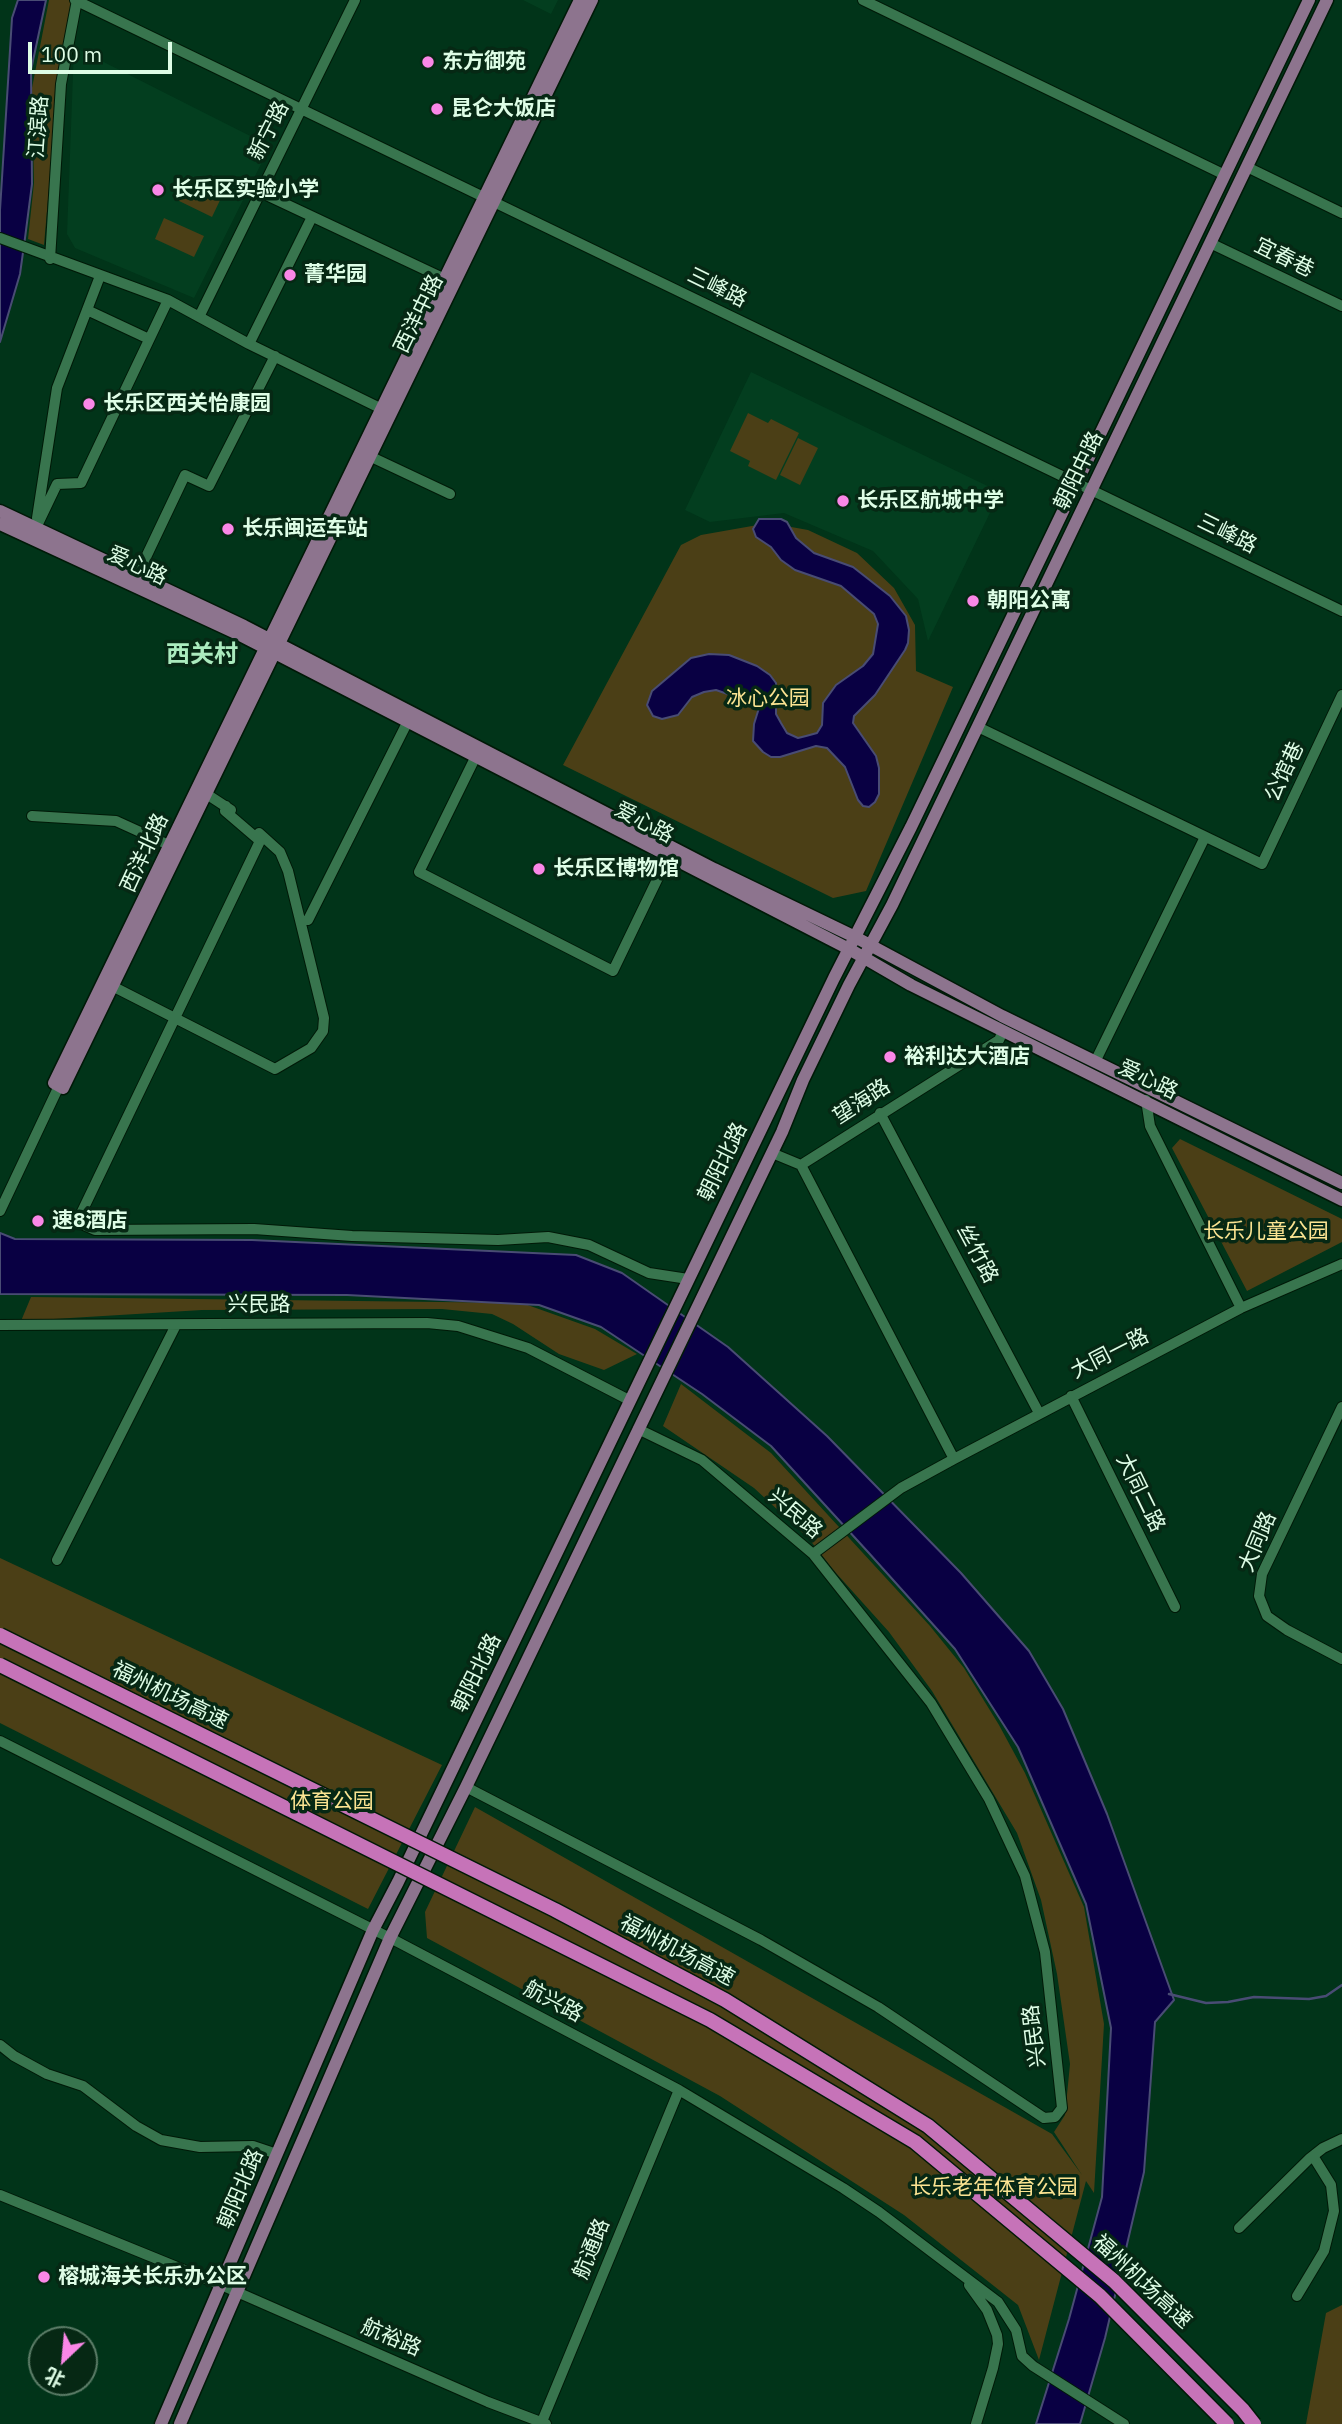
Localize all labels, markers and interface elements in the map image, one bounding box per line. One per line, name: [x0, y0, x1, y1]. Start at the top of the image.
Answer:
scale bar: [32, 28, 175, 72]
text: 100 m: [41, 40, 102, 68]
place label: 东方御苑: [442, 49, 526, 75]
marker: 东方御苑: [420, 54, 436, 70]
street label: 江滨路: [24, 95, 54, 159]
place label: 昆仑大饭店: [451, 96, 556, 122]
street label: 新宁路: [243, 97, 295, 165]
marker: 昆仑大饭店: [429, 101, 445, 117]
place label: 长乐区实验小学: [172, 177, 319, 203]
marker: 长乐区实验小学: [150, 182, 166, 198]
street label: 宜春巷: [1250, 233, 1318, 283]
place label: 菁华园: [304, 262, 367, 288]
street label: 三峰路: [683, 263, 751, 313]
marker: 菁华园: [282, 267, 298, 283]
street label: 西洋中路: [389, 271, 449, 357]
place label: 长乐区西关怡康园: [103, 391, 271, 417]
marker: 长乐区西关怡康园: [81, 396, 97, 412]
street label: 朝阳中路: [1049, 428, 1109, 514]
place label: 长乐区航城中学: [857, 488, 1004, 514]
marker: 长乐区航城中学: [835, 493, 851, 509]
street label: 三峰路: [1193, 509, 1261, 559]
place label: 长乐闽运车站: [242, 516, 368, 542]
marker: 长乐闽运车站: [220, 521, 236, 537]
street label: 爱心路: [103, 541, 171, 591]
place label: 朝阳公寓: [987, 588, 1071, 614]
marker: 朝阳公寓: [965, 593, 981, 609]
district label: 西关村: [166, 641, 238, 669]
park label: 冰心公园: [726, 686, 810, 712]
street label: 公馆巷: [1260, 738, 1310, 806]
street label: 爱心路: [610, 797, 678, 849]
street label: 西洋北路: [116, 810, 174, 896]
place label: 长乐区博物馆: [553, 856, 679, 882]
marker: 长乐区博物馆: [531, 861, 547, 877]
place label: 裕利达大酒店: [904, 1044, 1030, 1070]
marker: 裕利达大酒店: [882, 1049, 898, 1065]
street label: 爱心路: [1114, 1055, 1182, 1105]
street label: 望海路: [829, 1074, 895, 1130]
street label: 朝阳北路: [693, 1119, 753, 1205]
place label: 速8酒店: [52, 1208, 128, 1234]
marker: 速8酒店: [30, 1213, 46, 1229]
park label: 长乐儿童公园: [1203, 1219, 1329, 1245]
street label: 丝竹路: [951, 1220, 1003, 1288]
street label: 兴民路: [228, 1292, 290, 1318]
street label: 大同一路: [1067, 1324, 1153, 1384]
street label: 大同二路: [1110, 1450, 1170, 1536]
street label: 兴民路: [763, 1484, 827, 1544]
street label: 大同路: [1234, 1508, 1282, 1576]
street label: 朝阳北路: [447, 1630, 507, 1716]
street label: 福州机场高速: [108, 1657, 232, 1735]
park label: 体育公园: [290, 1789, 374, 1815]
street label: 福州机场高速: [615, 1910, 739, 1992]
street label: 航兴路: [519, 1976, 587, 2028]
street label: 兴民路: [1019, 2003, 1051, 2069]
street label: 朝阳北路: [213, 2145, 269, 2233]
park label: 长乐老年体育公园: [910, 2175, 1078, 2201]
street label: 航通路: [569, 2215, 615, 2283]
street label: 福州机场高速: [1087, 2230, 1197, 2334]
place label: 榕城海关长乐办公区: [58, 2264, 247, 2290]
marker: 榕城海关长乐办公区: [36, 2269, 52, 2285]
street label: 航裕路: [357, 2314, 425, 2362]
north arrow: [28, 2326, 98, 2396]
text: 北: [41, 2363, 68, 2393]

